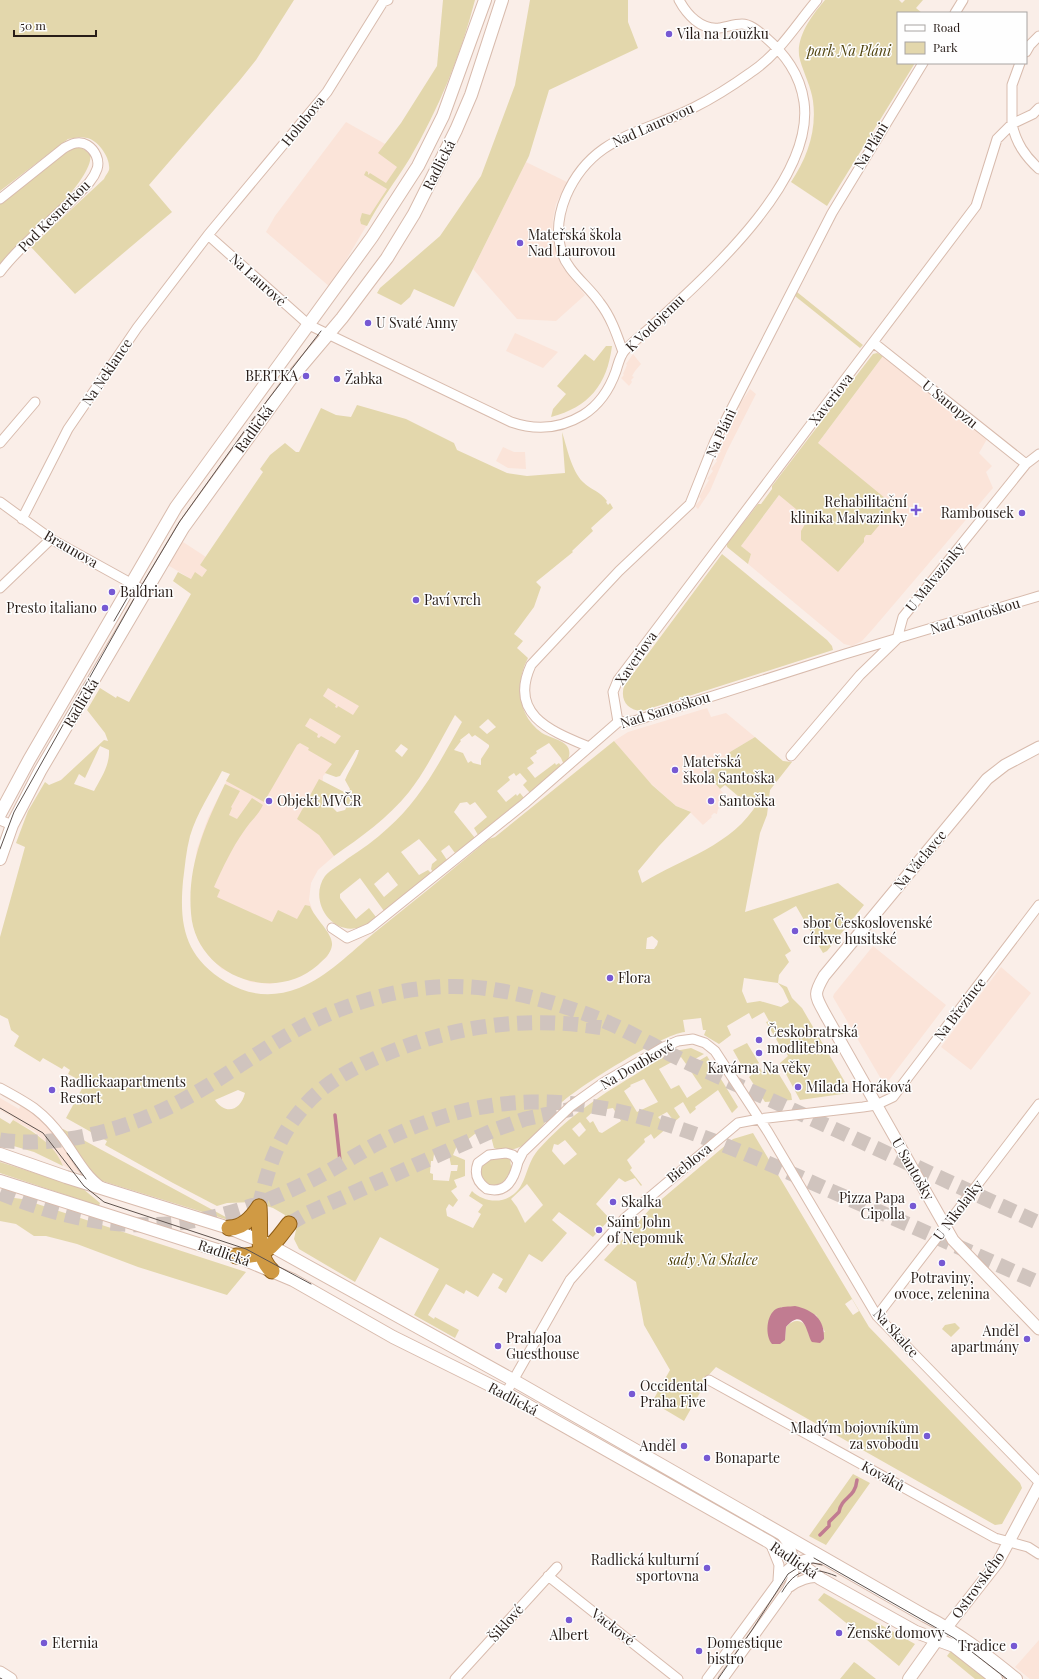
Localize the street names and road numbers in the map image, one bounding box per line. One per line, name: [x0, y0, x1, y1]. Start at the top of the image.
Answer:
street label: Holubova: [277, 92, 329, 150]
street label: Nad Laurovou: [609, 98, 697, 151]
street label: Na Pláni: [849, 119, 892, 173]
street label: Radlická: [418, 137, 459, 193]
street label: Pod Kesnerkou: [14, 176, 94, 256]
street label: Na Laurové: [226, 249, 291, 310]
street label: K Vodojemu: [621, 290, 688, 356]
street label: Na Neklance: [77, 334, 136, 409]
street label: Xaveriova: [804, 369, 857, 429]
street label: U Sanopzu: [918, 375, 982, 432]
street label: Radlická: [230, 401, 277, 456]
street label: Na Pláni: [701, 405, 740, 460]
street label: Braunova: [41, 525, 102, 572]
street label: U Malvazinky: [901, 538, 968, 615]
street label: Nad Santoškou: [928, 593, 1022, 638]
street label: Xaveriova: [610, 627, 661, 688]
street label: Radlická: [59, 675, 103, 731]
street label: Nad Santoškou: [618, 687, 712, 732]
street label: Na Václavce: [889, 826, 950, 894]
street label: Na Březince: [930, 973, 990, 1044]
street label: Na Doubkové: [596, 1036, 677, 1093]
street label: U Santošky: [888, 1134, 939, 1204]
street label: Bieblova: [662, 1139, 715, 1187]
street label: U Nikolajky: [929, 1176, 987, 1244]
street label: Radlická: [196, 1235, 253, 1270]
street label: Na Skalce: [869, 1304, 923, 1361]
street label: Radlická: [485, 1378, 541, 1420]
street label: Kováků: [858, 1456, 908, 1495]
street label: Radlická: [767, 1537, 822, 1582]
street label: Ostrovského: [947, 1547, 1009, 1622]
street label: Šiklové: [484, 1600, 527, 1645]
street label: Vackové: [587, 1603, 639, 1650]

